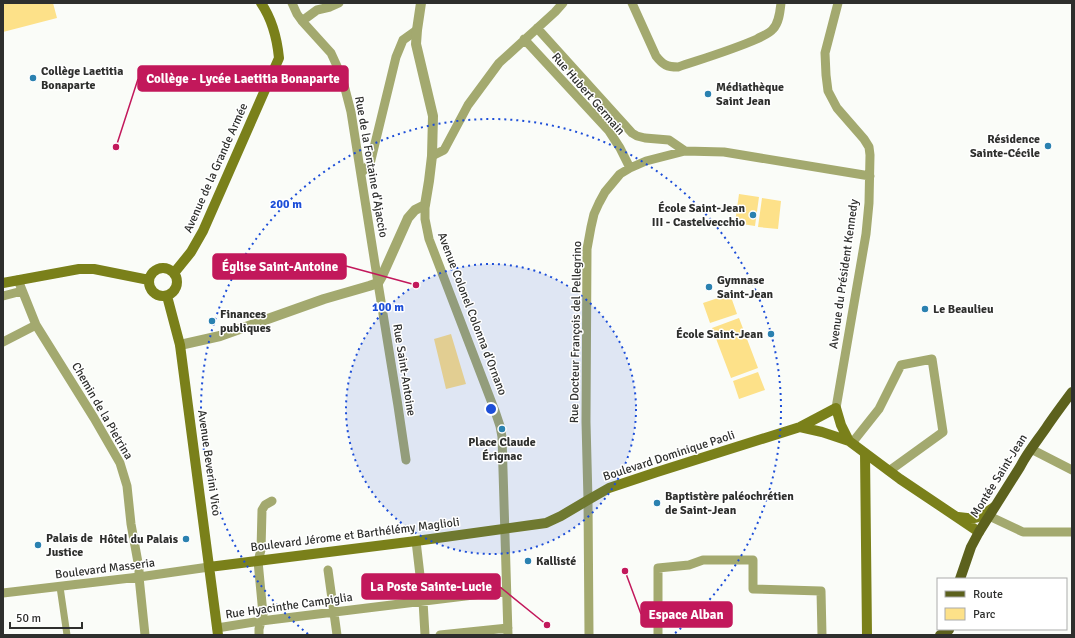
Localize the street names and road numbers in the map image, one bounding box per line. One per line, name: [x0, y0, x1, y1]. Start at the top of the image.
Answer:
street label: Rue Hubert Germain: [548, 50, 628, 138]
street label: Rue de la Fontaine d'Ajaccio: [351, 95, 391, 239]
street label: Avenue de la Grande Armée: [181, 101, 251, 235]
street label: Avenue du Président Kennedy: [826, 198, 862, 350]
street label: Avenue Colonel Colonna d'Ornano: [434, 230, 510, 398]
street label: Rue Docteur François del Pellegrino: [567, 241, 585, 423]
street label: Rue Saint-Antoine: [389, 323, 419, 417]
street label: Chemin de la Pietrina: [68, 360, 136, 462]
street label: Avenue Beverini Vico: [194, 409, 224, 517]
street label: Boulevard Dominique Paoli: [601, 428, 737, 484]
street label: Montée Saint-Jean: [967, 431, 1031, 521]
street label: Boulevard Jérome et Barthélémy Maglioli: [250, 515, 460, 555]
street label: Boulevard Masseria: [54, 555, 156, 583]
street label: Rue Hyacinthe Campiglia: [224, 590, 354, 622]

